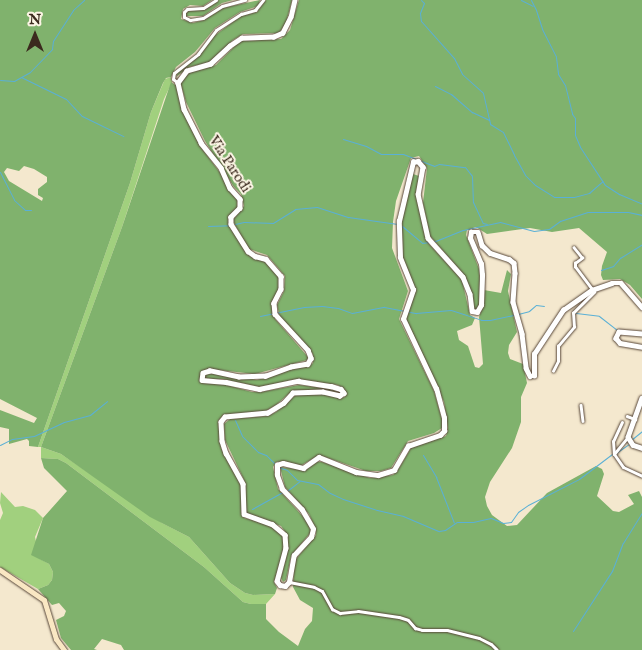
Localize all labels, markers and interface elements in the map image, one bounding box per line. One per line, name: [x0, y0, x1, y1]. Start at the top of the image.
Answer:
north arrow: [10, 10, 60, 60]
text: N: [29, 11, 41, 29]
street label: Via Parodi: [205, 132, 255, 196]

